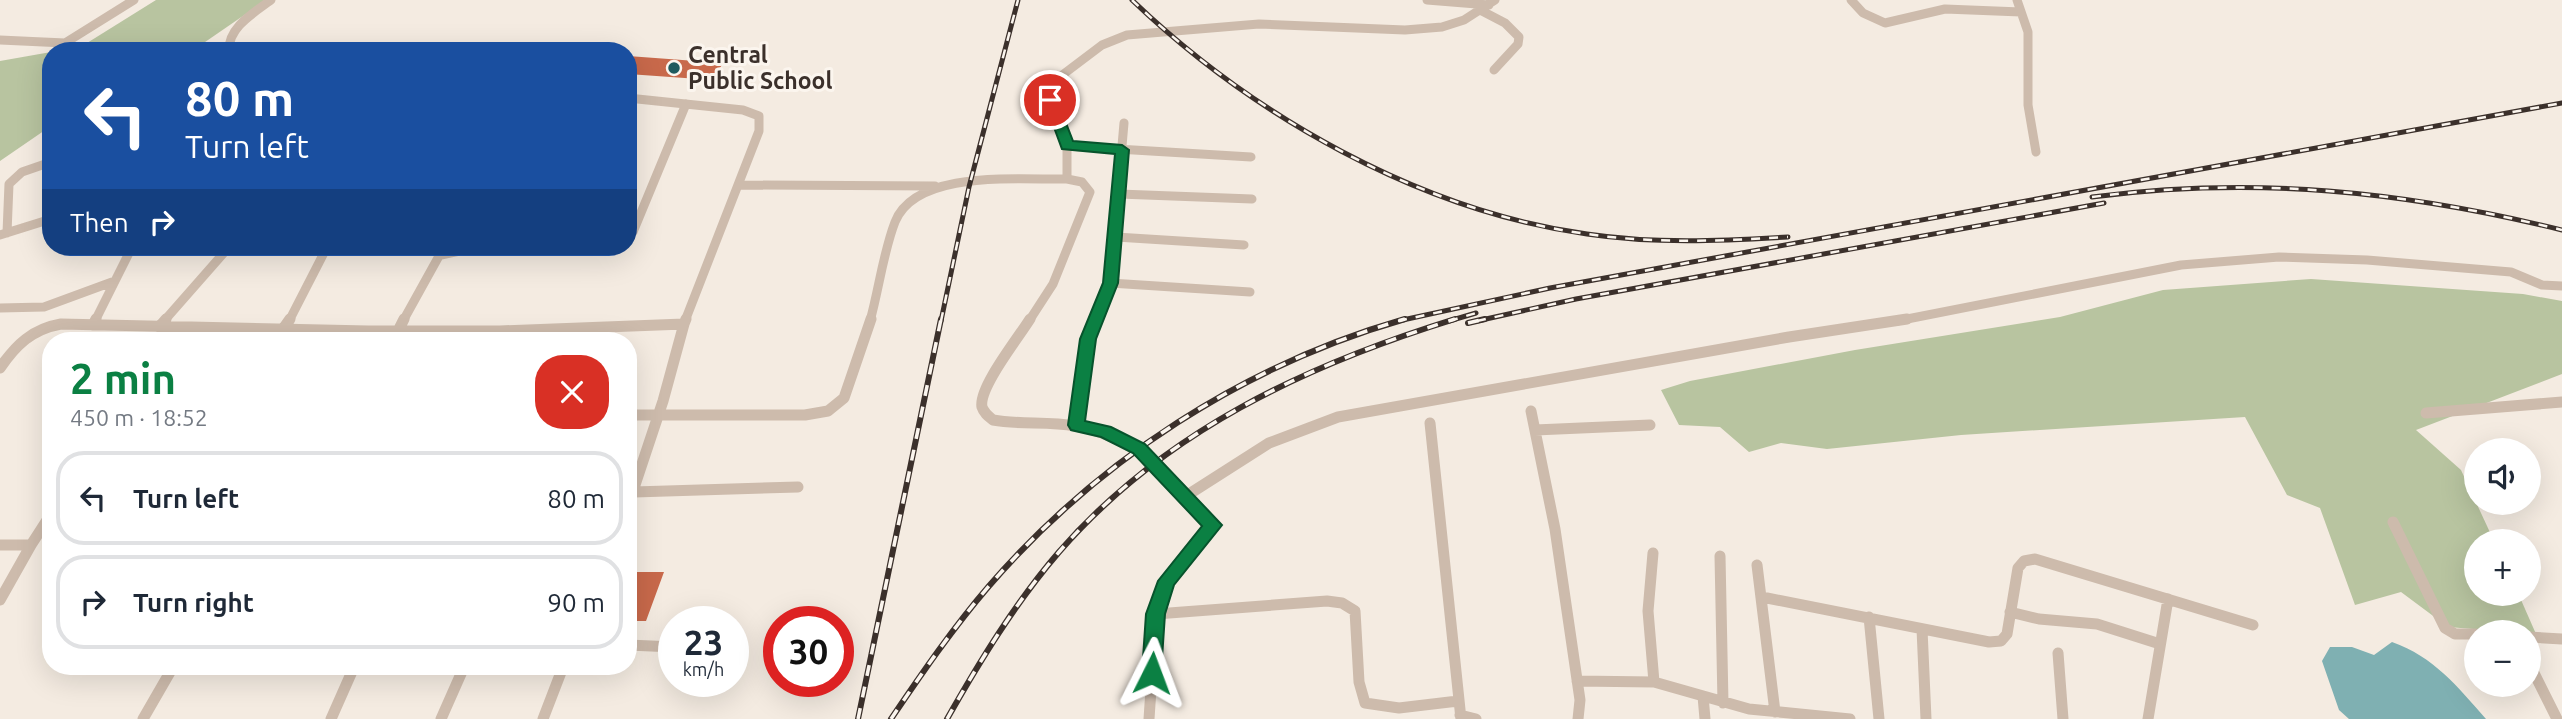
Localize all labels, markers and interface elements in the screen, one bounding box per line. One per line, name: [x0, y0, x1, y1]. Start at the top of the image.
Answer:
place label: Central Public School: [688, 42, 832, 93]
marker: Central Public School: [666, 60, 682, 76]
icon: left: [70, 70, 161, 161]
text: 80 m: [185, 70, 294, 125]
pin: [1020, 70, 1080, 130]
icon: arrive: [1031, 81, 1069, 119]
text: Turn left: [185, 128, 309, 164]
icon: right: [143, 203, 181, 241]
text: Then: [70, 208, 129, 237]
text: 2 min: [70, 355, 176, 402]
button: close: [535, 355, 609, 429]
text: 450 m · 18:52: [70, 405, 208, 430]
map controls: [2464, 438, 2541, 697]
button: sound: [2464, 438, 2541, 515]
icon: left: [74, 479, 112, 517]
text: Turn left: [133, 484, 239, 513]
text: 80 m: [547, 484, 605, 513]
button: +: [2464, 529, 2541, 606]
icon: right: [74, 583, 112, 621]
text: Turn right: [133, 588, 254, 617]
text: 90 m: [547, 588, 605, 617]
speed limit sign: 30: [763, 606, 854, 697]
button: −: [2464, 620, 2541, 697]
text: 23: [684, 622, 723, 662]
position arrow: [1115, 636, 1189, 710]
text: km/h: [683, 659, 724, 679]

